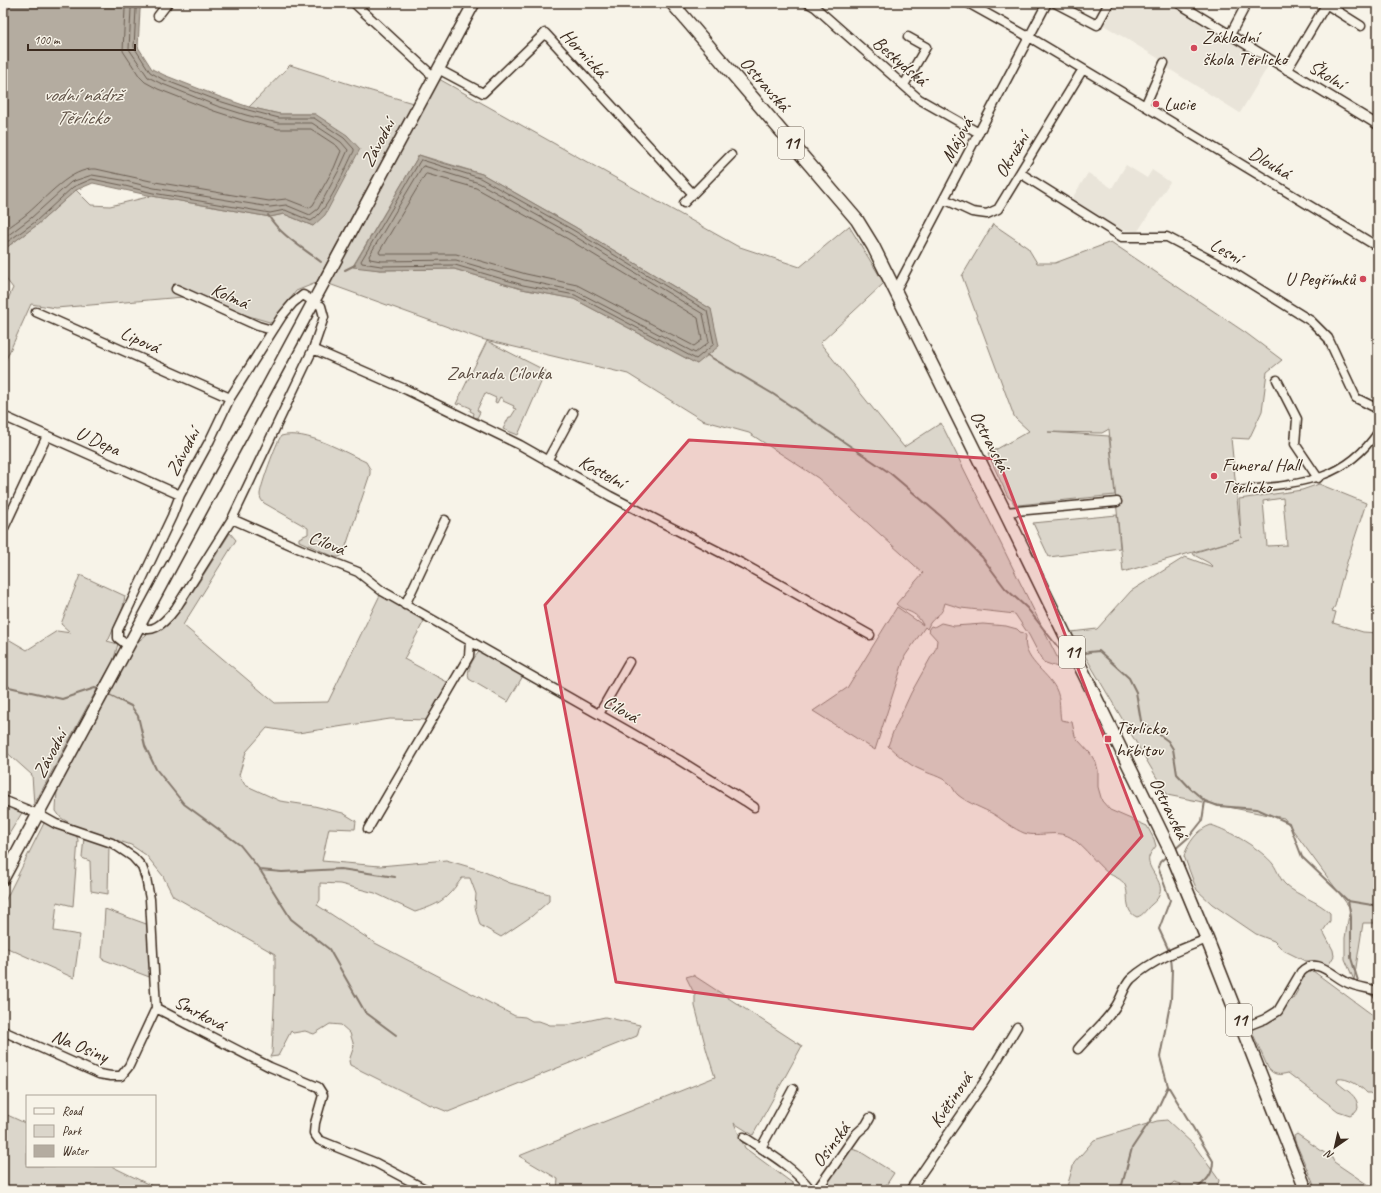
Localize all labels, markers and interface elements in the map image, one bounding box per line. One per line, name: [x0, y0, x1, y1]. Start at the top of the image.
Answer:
street label: Hornická: [555, 23, 614, 84]
place label: Základní škola Těrlicko: [1202, 25, 1289, 71]
scale bar: [28, 26, 135, 52]
street label: Beskydská: [868, 31, 934, 93]
text: 100 m: [34, 32, 61, 48]
marker: Základní škola Těrlicko: [1189, 43, 1199, 53]
street label: Ostravská: [735, 52, 797, 118]
street label: Školní: [1304, 55, 1353, 97]
water label: vodní nádrž Těrlicko: [43, 82, 127, 130]
place label: Lucie: [1164, 92, 1197, 116]
marker: Lucie: [1151, 99, 1161, 109]
street label: Závodní: [355, 111, 403, 171]
street label: Májová: [935, 112, 979, 166]
street label: Okružní: [989, 124, 1037, 182]
road number: 11: [778, 127, 804, 159]
street label: Dlouhá: [1245, 141, 1297, 186]
street label: Lesní: [1206, 233, 1250, 272]
place label: U Pegřímků: [1285, 267, 1357, 291]
marker: U Pegřímků: [1358, 274, 1368, 284]
street label: Kolmá: [208, 277, 254, 315]
street label: Lipová: [117, 321, 165, 360]
park label: Zahrada Cílovka: [447, 361, 553, 385]
street label: Ostravská: [965, 407, 1016, 477]
street label: Závodní: [160, 420, 208, 480]
street label: U Depa: [72, 421, 125, 462]
street label: Kostelní: [575, 450, 633, 497]
place label: Funeral Hall Těrlicko: [1222, 453, 1304, 499]
marker: Funeral Hall Těrlicko: [1209, 471, 1219, 481]
street label: Cílová: [305, 525, 350, 562]
road number: 11: [1059, 636, 1085, 668]
street label: Cílová: [599, 689, 645, 729]
place label: Těrlicko, hřbitov: [1116, 716, 1169, 762]
street label: Závodní: [27, 722, 75, 782]
marker: Těrlicko, hřbitov: [1103, 734, 1113, 744]
street label: Ostravská: [1144, 773, 1195, 844]
street label: Smrková: [170, 989, 231, 1037]
road number: 11: [1226, 1004, 1252, 1036]
street label: Na Osiny: [48, 1024, 113, 1069]
street label: Květinová: [924, 1067, 979, 1132]
legend: [26, 1095, 156, 1167]
text: Road: [62, 1103, 84, 1119]
street label: Osinská: [806, 1116, 857, 1172]
text: Park: [62, 1123, 83, 1139]
north arrow: [1315, 1127, 1355, 1167]
text: Water: [62, 1143, 90, 1159]
text: N: [1321, 1146, 1336, 1163]

